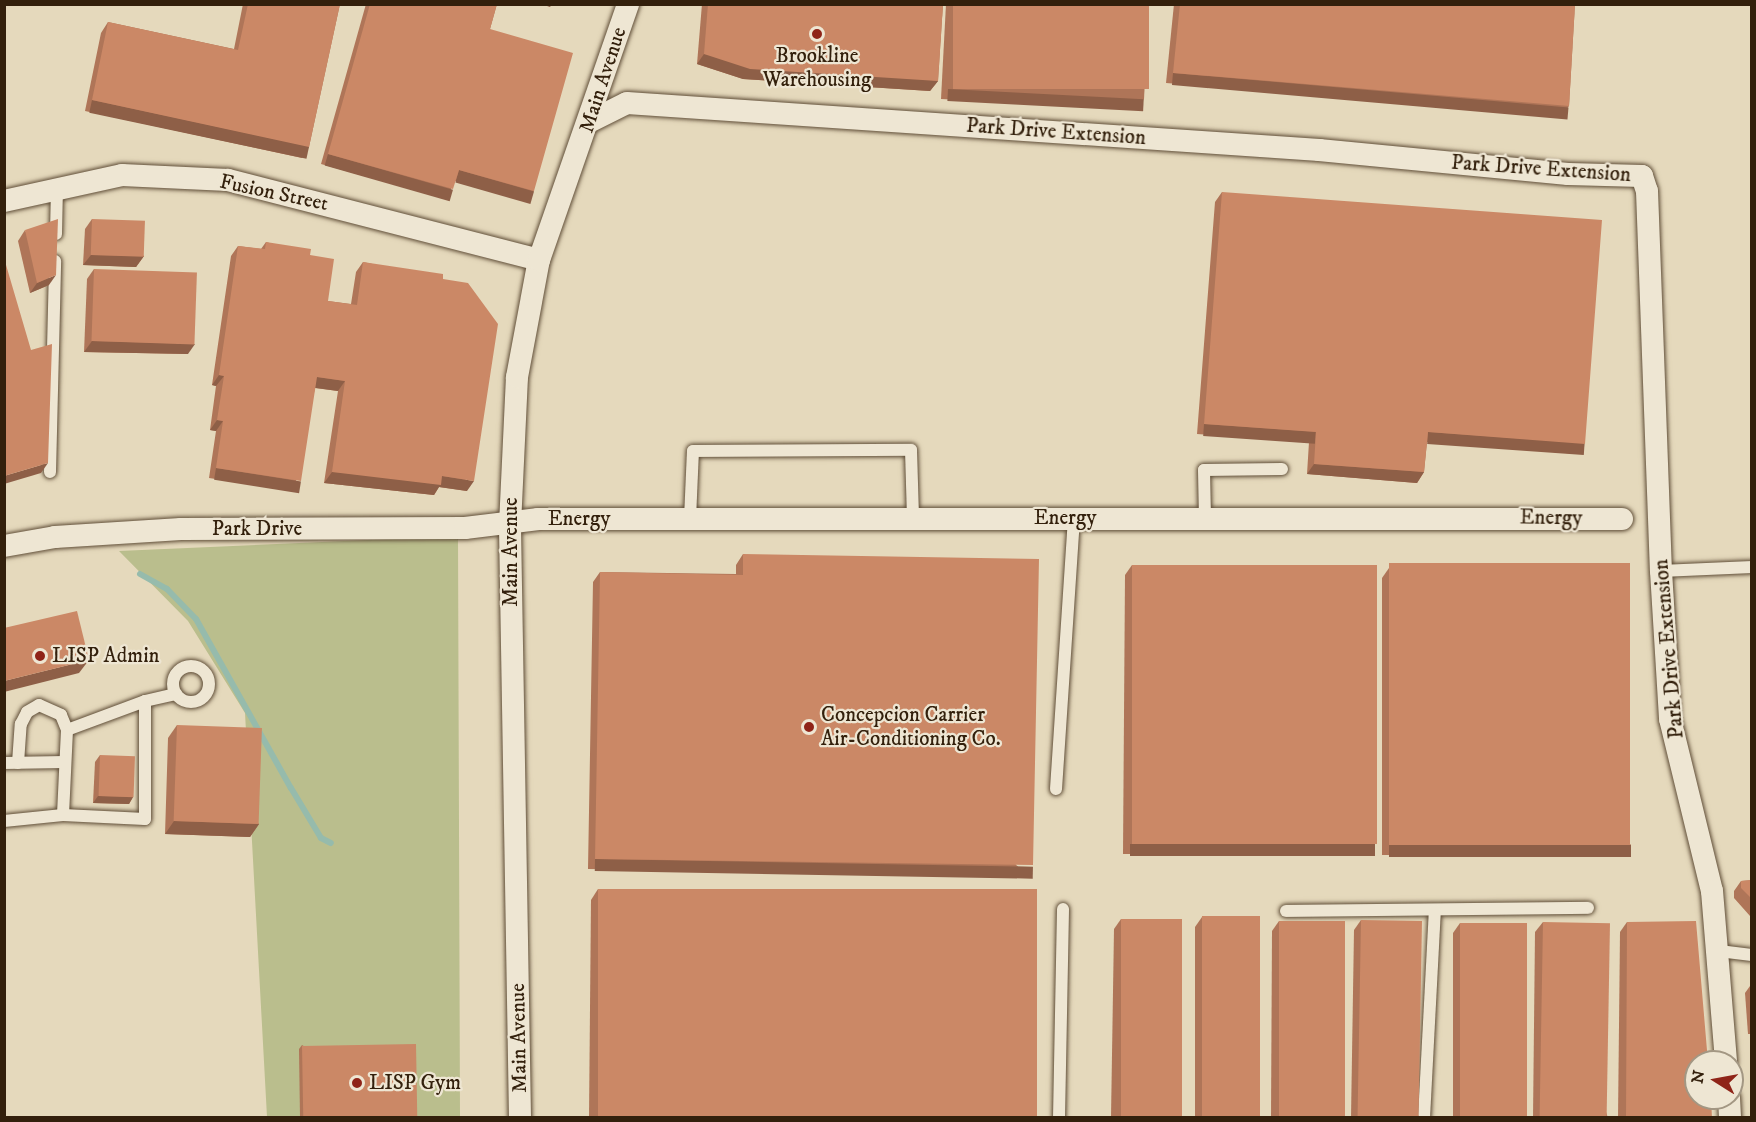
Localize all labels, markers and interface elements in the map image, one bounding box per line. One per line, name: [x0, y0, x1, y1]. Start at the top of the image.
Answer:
street label: Main Avenue: [574, 24, 632, 136]
marker: Brookline Warehousing: [810, 27, 824, 41]
place label: Brookline Warehousing: [763, 43, 871, 93]
street label: Park Drive Extension: [965, 113, 1147, 151]
street label: Park Drive Extension: [1450, 150, 1632, 188]
street label: Fusion Street: [217, 169, 331, 217]
street label: Main Avenue: [498, 497, 524, 607]
street label: Energy: [1034, 505, 1096, 531]
street label: Energy: [1519, 505, 1583, 531]
street label: Energy: [548, 506, 610, 532]
street label: Park Drive: [212, 516, 302, 542]
street label: Park Drive Extension: [1649, 558, 1689, 740]
place label: LISP Admin: [52, 643, 160, 669]
marker: LISP Admin: [33, 649, 47, 663]
place label: Concepcion Carrier Air-Conditioning Co.: [821, 702, 1001, 752]
marker: Concepcion Carrier Air-Conditioning Co.: [802, 720, 816, 734]
street label: Main Avenue: [505, 983, 533, 1093]
north arrow: [1684, 1050, 1744, 1110]
text: N: [1687, 1069, 1709, 1085]
place label: LISP Gym: [369, 1070, 461, 1096]
marker: LISP Gym: [350, 1076, 364, 1090]

